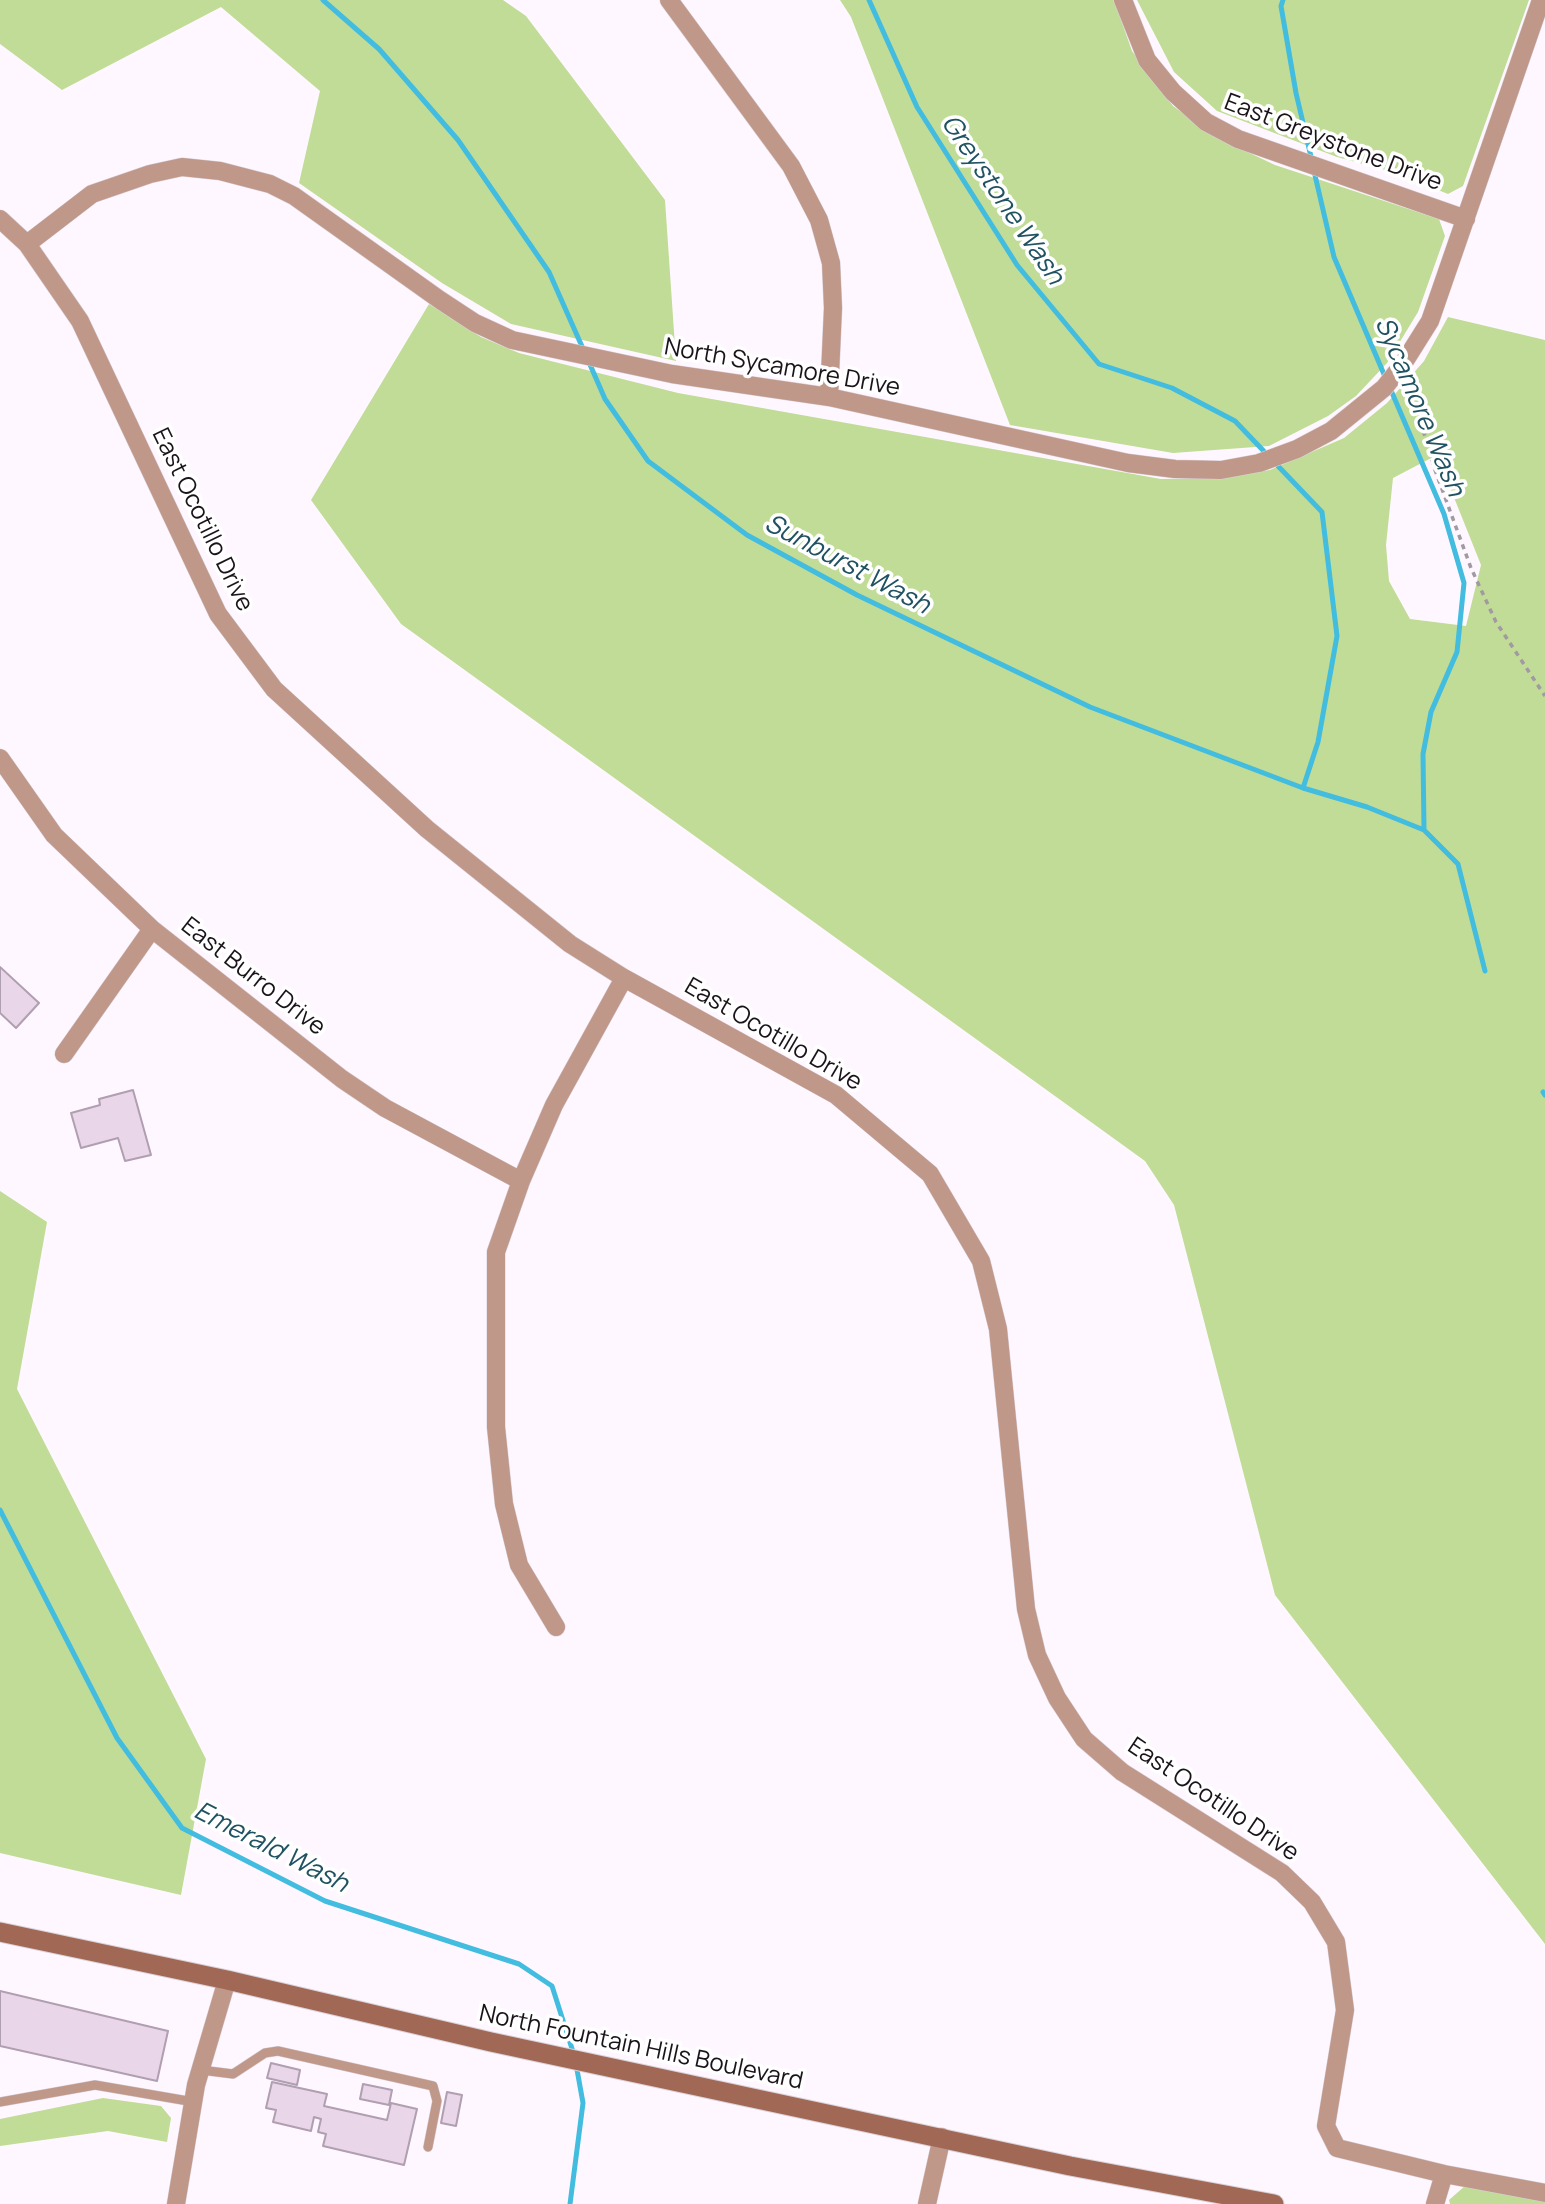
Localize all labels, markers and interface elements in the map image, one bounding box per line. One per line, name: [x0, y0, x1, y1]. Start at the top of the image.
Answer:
street label: East Greystone Drive: [1220, 88, 1446, 198]
water label: Greystone Wash: [934, 109, 1070, 291]
water label: Sycamore Wash: [1367, 313, 1471, 501]
street label: North Sycamore Drive: [662, 333, 902, 403]
street label: East Ocotillo Drive: [145, 424, 259, 616]
water label: Sunburst Wash: [759, 508, 935, 622]
street label: East Burro Drive: [175, 912, 331, 1042]
street label: East Ocotillo Drive: [679, 973, 867, 1097]
street label: East Ocotillo Drive: [1122, 1732, 1304, 1868]
water label: Emerald Wash: [189, 1796, 353, 1900]
street label: North Fountain Hills Boulevard: [476, 2000, 806, 2096]

